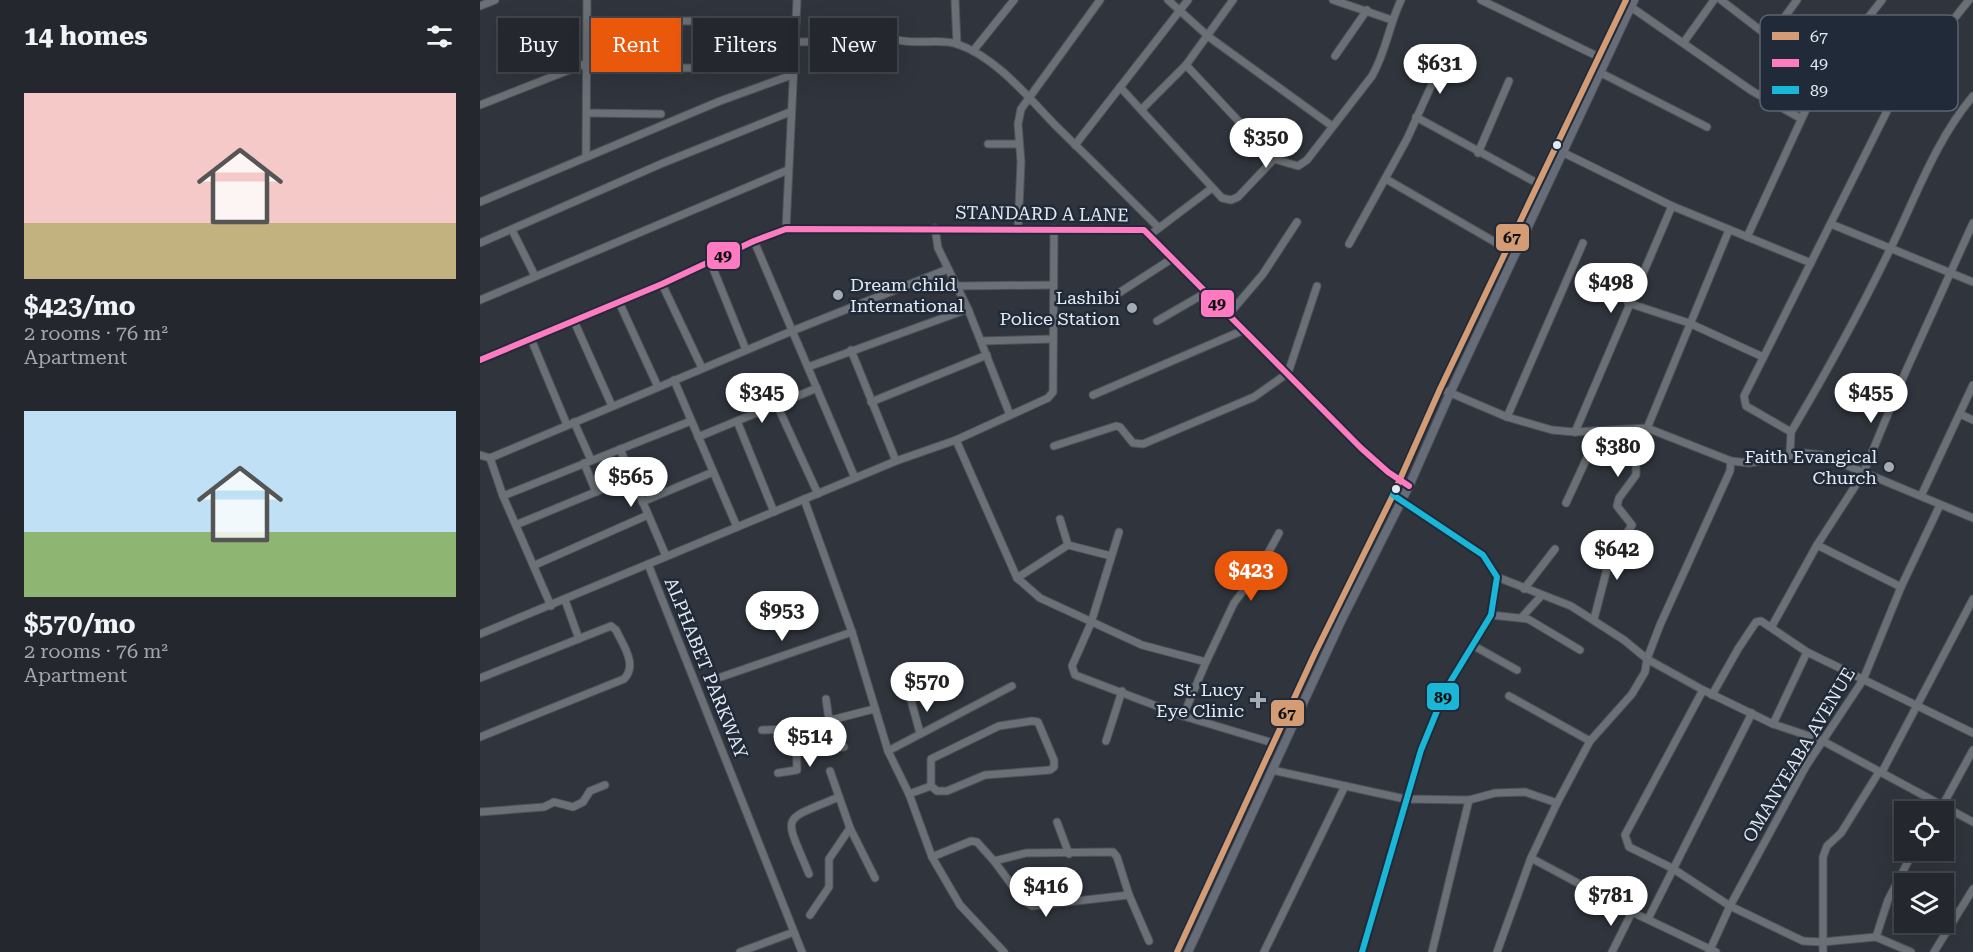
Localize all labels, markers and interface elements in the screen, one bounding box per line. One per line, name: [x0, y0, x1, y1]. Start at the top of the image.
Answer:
legend: [1760, 15, 1958, 111]
chip: Buy: [498, 18, 579, 72]
chip: Rent: [591, 18, 681, 72]
chip: Filters: [693, 18, 798, 72]
chip: New: [810, 18, 897, 72]
icon: filters: [423, 20, 456, 53]
text: 14 homes: [24, 21, 148, 51]
text: 67: [1810, 27, 1828, 46]
pin: $631: [1404, 44, 1476, 95]
text: $631: [1418, 51, 1462, 75]
text: 49: [1810, 54, 1828, 73]
text: 89: [1810, 81, 1828, 100]
pin: $350: [1230, 118, 1302, 169]
text: $350: [1244, 125, 1288, 149]
icon: home: [186, 132, 294, 240]
unlabelled marker: [1551, 139, 1563, 151]
street label: STANDARD A LANE: [955, 201, 1129, 226]
line badge: 67: [1495, 223, 1530, 252]
text: 67: [1503, 228, 1521, 247]
line badge: 49: [706, 241, 741, 270]
text: 49: [714, 246, 732, 265]
pin: $498: [1575, 263, 1647, 314]
text: $498: [1589, 270, 1633, 294]
place label: Dream child International: [850, 274, 964, 316]
place label: Lashibi Police Station: [1000, 287, 1120, 329]
marker: Dream child International: [831, 288, 845, 302]
line badge: 49: [1200, 289, 1235, 318]
text: $423/mo: [24, 291, 136, 321]
text: 49: [1208, 294, 1226, 313]
marker: Lashibi Police Station: [1125, 301, 1139, 315]
text: 2 rooms · 76 m²: [24, 321, 168, 345]
text: Apartment: [24, 345, 127, 369]
pin: $345: [726, 373, 798, 424]
pin: $455: [1835, 373, 1907, 424]
text: $345: [740, 380, 784, 404]
text: $455: [1849, 380, 1893, 404]
pin: $380: [1582, 427, 1654, 478]
text: $380: [1596, 434, 1640, 458]
place label: Faith Evangical Church: [1745, 446, 1877, 488]
icon: home: [186, 450, 294, 558]
pin: $565: [595, 457, 667, 508]
marker: Faith Evangical Church: [1882, 460, 1896, 474]
text: $565: [609, 464, 653, 488]
unlabelled marker: [1390, 483, 1402, 495]
pin: $642: [1581, 530, 1653, 581]
text: $642: [1595, 537, 1639, 561]
pin: $423: [1215, 551, 1287, 602]
text: $423: [1229, 558, 1273, 582]
street label: ALPHABET PARKWAY: [661, 574, 753, 762]
pin: $953: [746, 591, 818, 642]
text: $953: [760, 598, 804, 622]
text: $570/mo: [24, 609, 136, 639]
text: 2 rooms · 76 m²: [24, 639, 168, 663]
pin: $570: [891, 662, 963, 713]
text: Apartment: [24, 663, 127, 687]
street label: OMANYEABA AVENUE: [1738, 664, 1859, 846]
text: $570: [905, 669, 949, 693]
place label: St. Lucy Eye Clinic: [1156, 679, 1244, 721]
line badge: 89: [1426, 682, 1460, 711]
text: 89: [1434, 688, 1452, 707]
marker: St. Lucy Eye Clinic: [1249, 691, 1267, 709]
line badge: 67: [1270, 699, 1305, 727]
text: 67: [1278, 704, 1296, 723]
pin: $514: [774, 717, 846, 768]
text: $514: [788, 724, 832, 748]
map controls: [1894, 801, 1954, 933]
button: locate: [1894, 801, 1954, 861]
pin: $416: [1010, 867, 1082, 918]
button: layers: [1894, 873, 1954, 933]
text: $416: [1024, 874, 1068, 898]
pin: $781: [1575, 876, 1647, 927]
text: $781: [1589, 883, 1633, 907]

